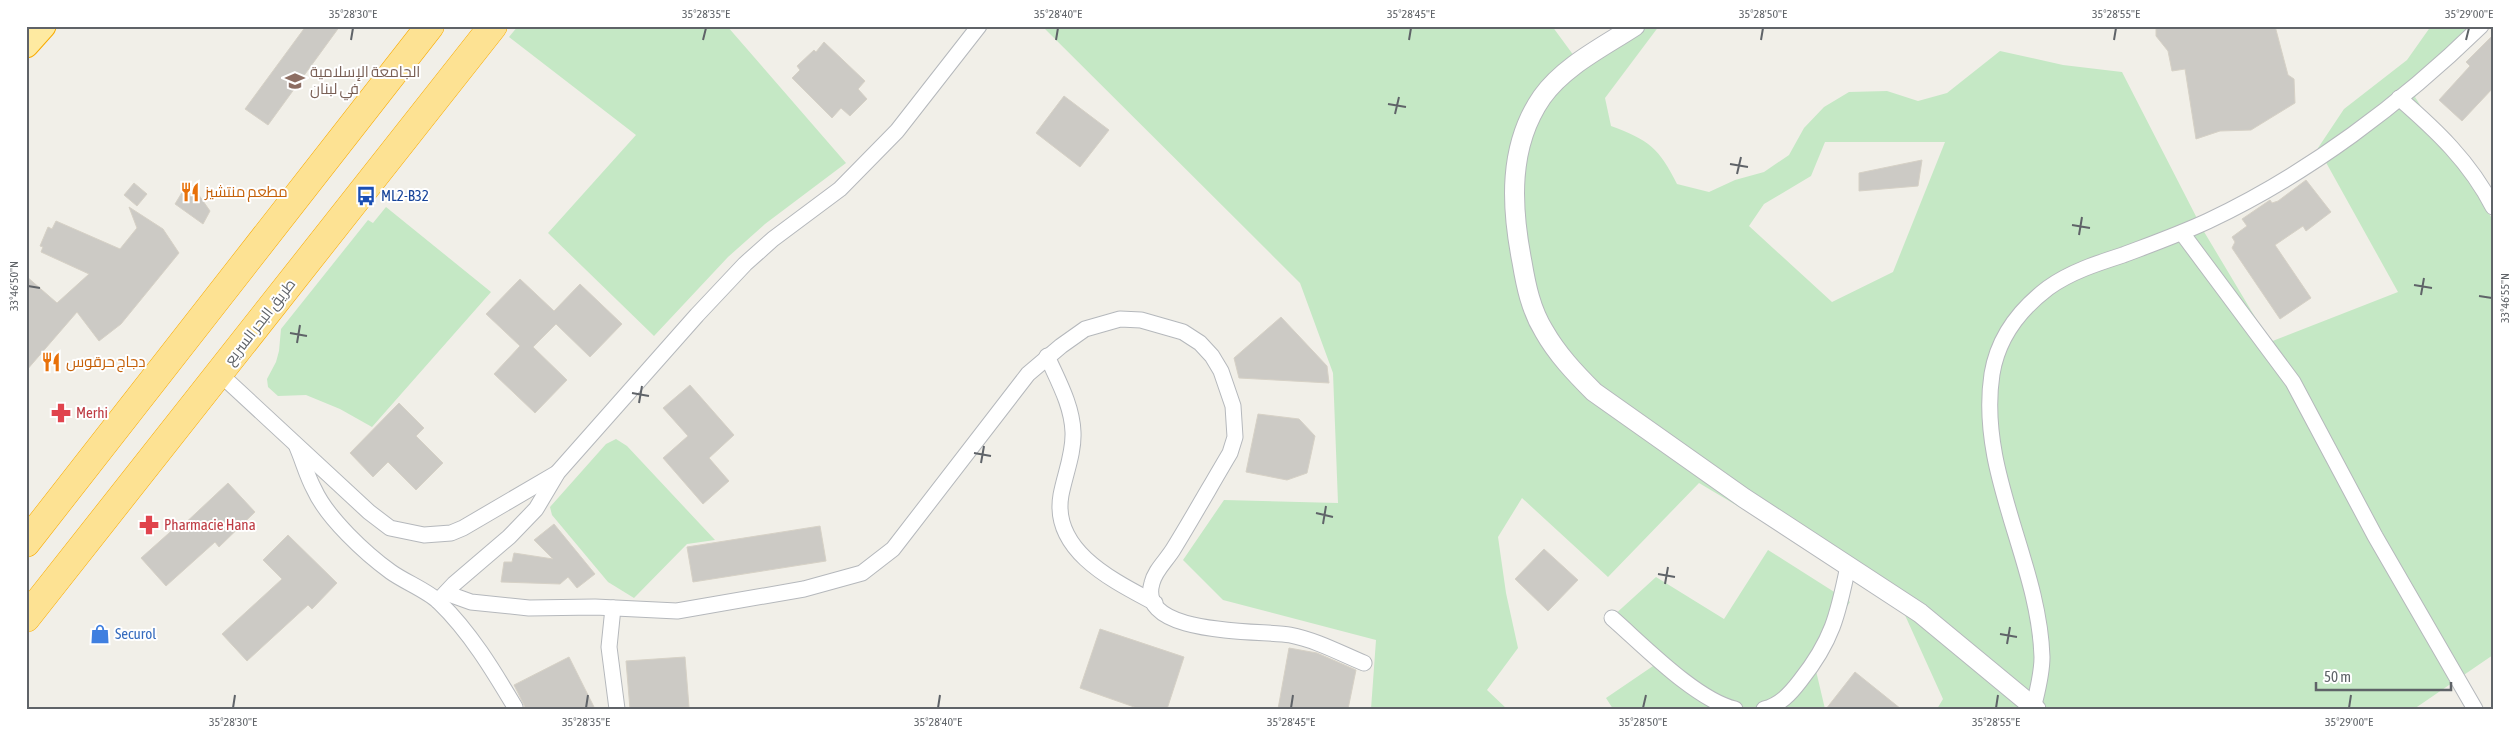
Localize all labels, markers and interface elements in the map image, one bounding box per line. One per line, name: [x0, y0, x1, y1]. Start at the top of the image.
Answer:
text: 35°28'30"E: [329, 7, 377, 21]
text: 35°28'35"E: [682, 7, 730, 21]
text: 35°28'40"E: [1034, 7, 1082, 21]
text: 35°28'45"E: [1387, 7, 1435, 21]
text: 35°28'50"E: [1739, 7, 1787, 21]
text: 35°28'55"E: [2092, 7, 2140, 21]
text: 35°29'00"E: [2445, 7, 2493, 21]
place label: الجامعة الإسلامية في لبنان: [310, 63, 420, 101]
school or university icon: الجامعة الإسلامية في لبنان: [284, 70, 306, 92]
restaurant icon: مطعم منتشيز: [179, 181, 201, 203]
place label: مطعم منتشيز: [204, 183, 288, 202]
bus stop icon: ML2-B32: [355, 185, 377, 207]
place label: ML2-B32: [381, 187, 429, 204]
text: 33°46'50"N: [7, 261, 21, 311]
text: 33°46'55"N: [2498, 273, 2512, 323]
street label: طريق البحر السريع: [221, 275, 301, 370]
restaurant icon: دجاج حرقوس: [40, 351, 62, 373]
place label: دجاج حرقوس: [66, 353, 146, 373]
pharmacy icon: Merhi: [50, 402, 72, 424]
place label: Merhi: [76, 404, 108, 421]
pharmacy icon: Pharmacie Hana: [138, 514, 160, 536]
place label: Pharmacie Hana: [164, 516, 256, 533]
shop icon: Securol: [89, 623, 111, 645]
place label: Securol: [115, 625, 156, 642]
scale bar: [2316, 660, 2452, 692]
text: 50 m: [2324, 668, 2351, 685]
text: 35°28'30"E: [209, 715, 257, 729]
text: 35°28'35"E: [562, 715, 610, 729]
text: 35°28'40"E: [914, 715, 962, 729]
text: 35°28'45"E: [1267, 715, 1315, 729]
text: 35°28'50"E: [1619, 715, 1667, 729]
text: 35°28'55"E: [1972, 715, 2020, 729]
text: 35°29'00"E: [2325, 715, 2373, 729]

